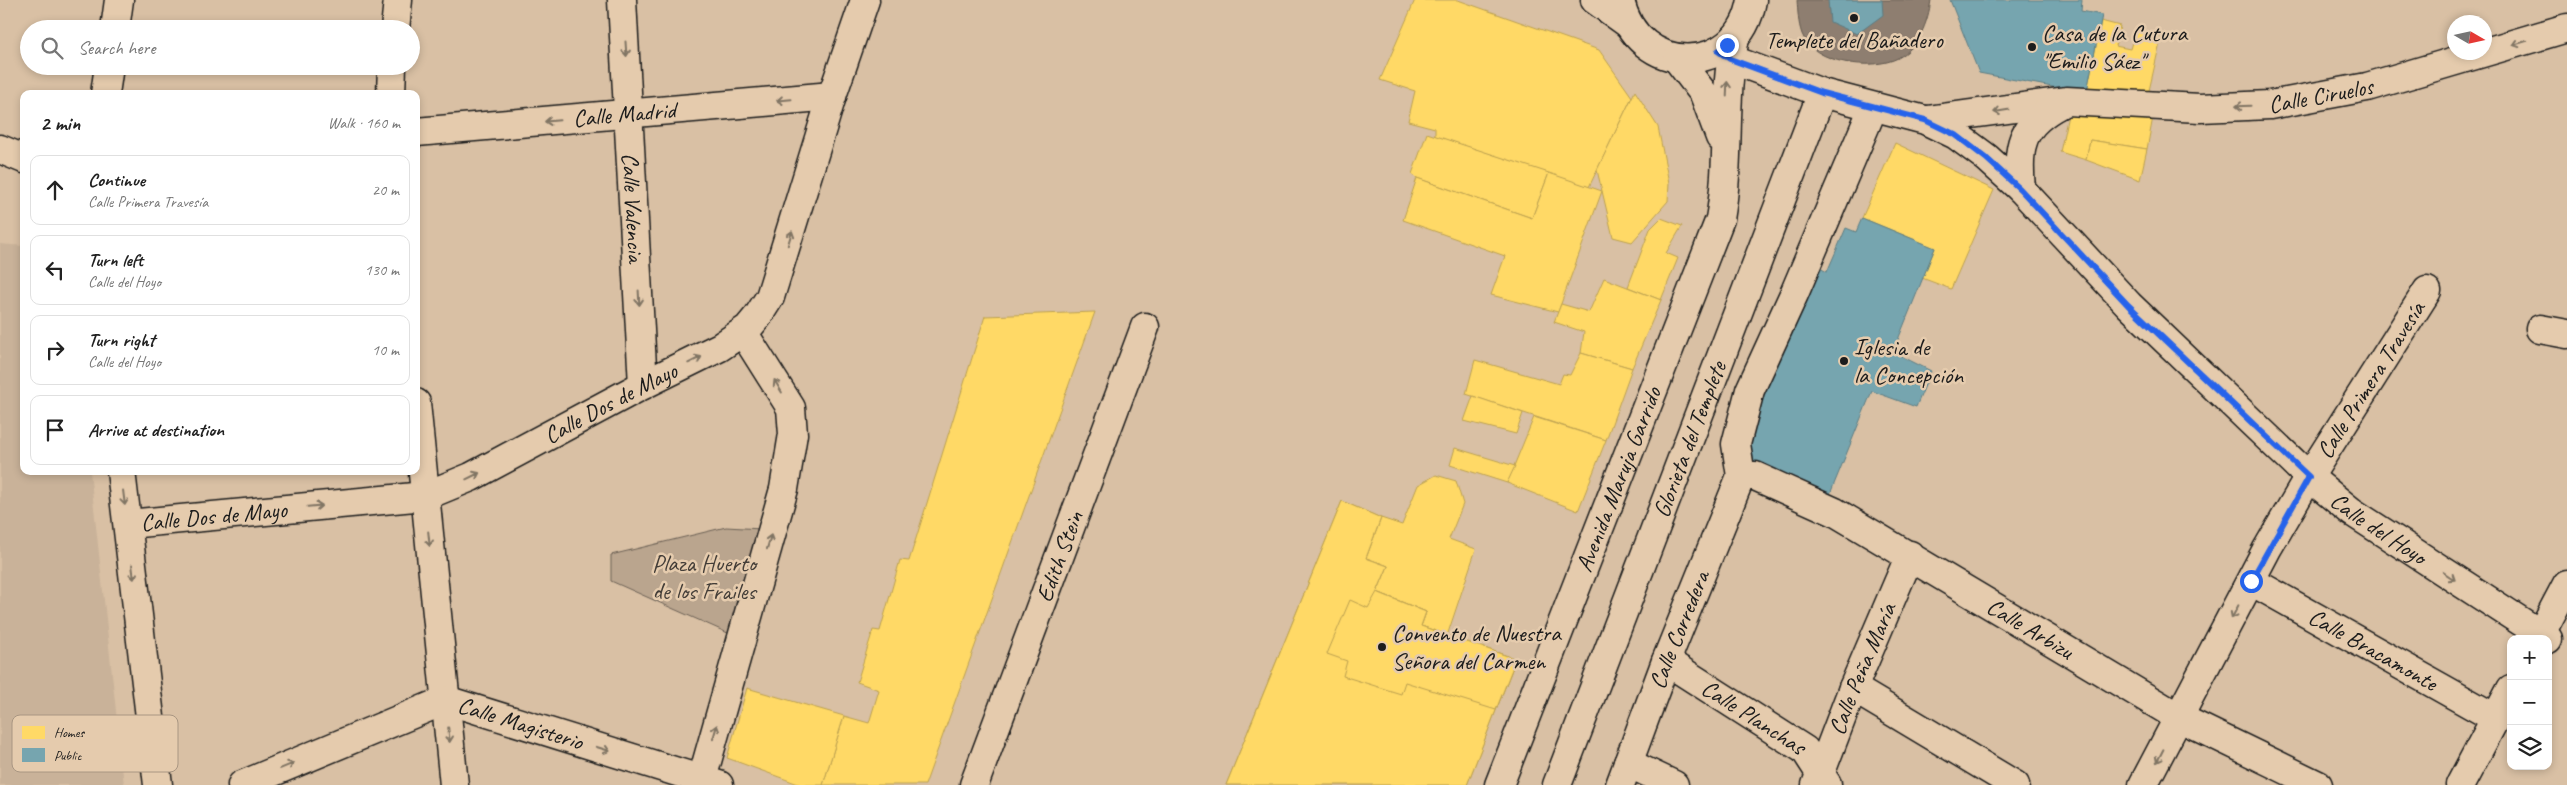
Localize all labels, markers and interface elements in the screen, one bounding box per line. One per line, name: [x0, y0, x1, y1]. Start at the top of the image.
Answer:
marker: Templete del Bañadero: [1848, 12, 1860, 24]
north arrow: [2447, 15, 2492, 60]
place label: Casa de la Cutura "Emilio Sáez": [2042, 18, 2188, 76]
search box: [20, 20, 420, 75]
place label: Templete del Bañadero: [1765, 25, 1944, 55]
icon: search: [38, 34, 66, 62]
route end: [1716, 34, 1739, 57]
text: Search here: [78, 36, 155, 60]
one-way arrow: [2513, 38, 2529, 48]
one-way arrow: [621, 40, 630, 56]
marker: Casa de la Cutura "Emilio Sáez": [2026, 41, 2038, 53]
street label: Calle Ciruelos: [2266, 70, 2378, 120]
one-way arrow: [1722, 81, 1732, 98]
street label: Calle Madrid: [572, 94, 680, 133]
one-way arrow: [776, 96, 792, 105]
one-way arrow: [2236, 102, 2252, 111]
one-way arrow: [1993, 106, 2009, 116]
text: 2 min: [40, 110, 80, 136]
text: Walk · 160 m: [328, 113, 400, 133]
one-way arrow: [544, 116, 560, 125]
street label: Calle Valencia: [615, 152, 651, 265]
text: Continue: [88, 168, 145, 192]
icon: ahead: [41, 176, 69, 204]
text: 20 m: [372, 180, 399, 200]
text: Calle Primera Travesía: [88, 192, 208, 212]
one-way arrow: [785, 230, 795, 246]
text: Turn left: [88, 248, 143, 272]
icon: left: [41, 256, 69, 284]
text: 130 m: [365, 260, 399, 280]
text: Calle del Hoyo: [88, 272, 161, 292]
one-way arrow: [634, 290, 643, 306]
street label: Calle Primera Travesía: [2310, 294, 2432, 464]
text: Turn right: [88, 328, 155, 352]
place label: Iglesia de la Concepción: [1854, 332, 1964, 390]
icon: right: [41, 336, 69, 364]
text: 10 m: [372, 340, 399, 360]
text: Calle del Hoyo: [88, 352, 161, 372]
one-way arrow: [687, 354, 702, 364]
street label: Calle Dos de Mayo: [539, 355, 683, 450]
street label: Glorieta del Templete: [1646, 355, 1734, 522]
marker: Iglesia de la Concepción: [1838, 355, 1850, 367]
one-way arrow: [772, 380, 782, 394]
street label: Avenida Maruja Garrido: [1569, 381, 1668, 576]
icon: arrive: [41, 416, 69, 444]
text: Arrive at destination: [88, 418, 224, 442]
one-way arrow: [466, 471, 481, 481]
street label: Calle del Hoyo: [2324, 485, 2434, 573]
one-way arrow: [119, 489, 129, 505]
street label: Calle Dos de Mayo: [139, 494, 290, 538]
one-way arrow: [307, 501, 323, 511]
street label: Edith Stein: [1029, 507, 1090, 606]
one-way arrow: [424, 530, 434, 546]
one-way arrow: [765, 535, 774, 551]
park label: Plaza Huerto de los Frailes: [652, 548, 759, 606]
one-way arrow: [128, 564, 138, 580]
street label: Calle Corredera: [1642, 564, 1717, 693]
route start: [2240, 570, 2263, 593]
one-way arrow: [2441, 572, 2455, 582]
street label: Calle Arbizu: [1981, 591, 2081, 667]
street label: Calle Peña María: [1822, 597, 1903, 739]
street label: Calle Bracamonte: [2303, 601, 2445, 699]
one-way arrow: [2230, 604, 2240, 619]
place label: Convento de Nuestra Señora del Carmen: [1392, 618, 1562, 676]
map controls: [2507, 635, 2552, 770]
button: +: [2507, 635, 2552, 680]
marker: Convento de Nuestra Señora del Carmen: [1376, 641, 1388, 653]
street label: Calle Planchas: [1696, 673, 1814, 763]
button: −: [2507, 680, 2552, 725]
street label: Calle Magisterio: [454, 690, 588, 757]
legend: [12, 715, 178, 772]
text: Homes: [54, 724, 85, 741]
one-way arrow: [711, 725, 720, 741]
button: layers: [2507, 725, 2552, 770]
one-way arrow: [444, 727, 454, 743]
one-way arrow: [595, 744, 611, 754]
text: Public: [54, 747, 82, 764]
one-way arrow: [2155, 748, 2164, 763]
one-way arrow: [279, 761, 294, 771]

